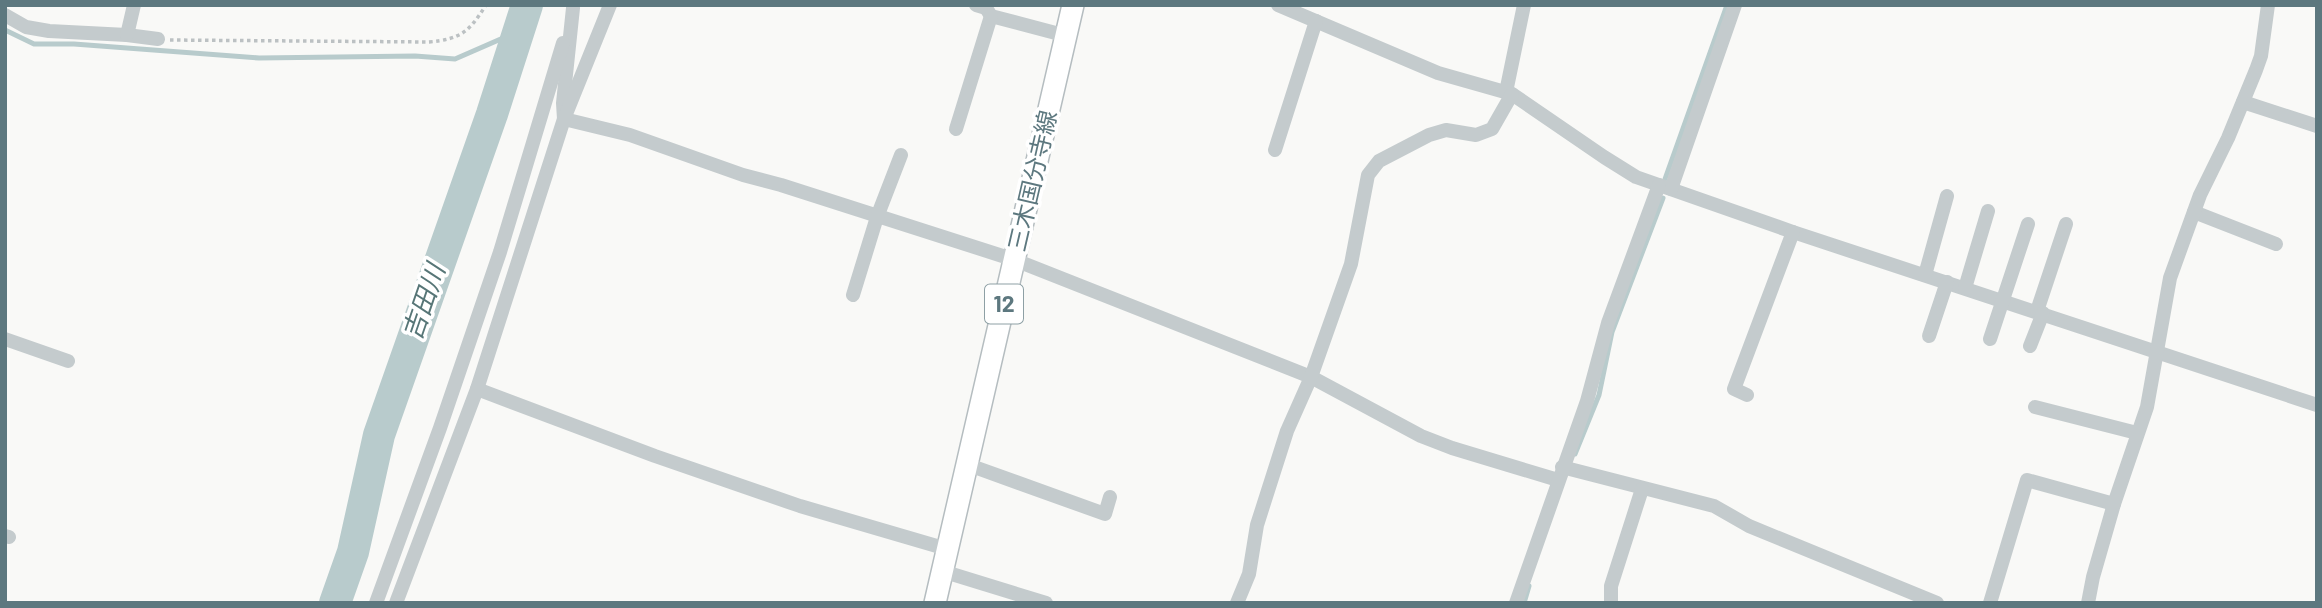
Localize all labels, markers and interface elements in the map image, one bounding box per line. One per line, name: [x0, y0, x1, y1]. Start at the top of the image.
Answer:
street label: 三木国分寺線: [1001, 107, 1062, 254]
water label: 吉田川: [395, 257, 451, 343]
road number: 12: [985, 284, 1023, 324]

